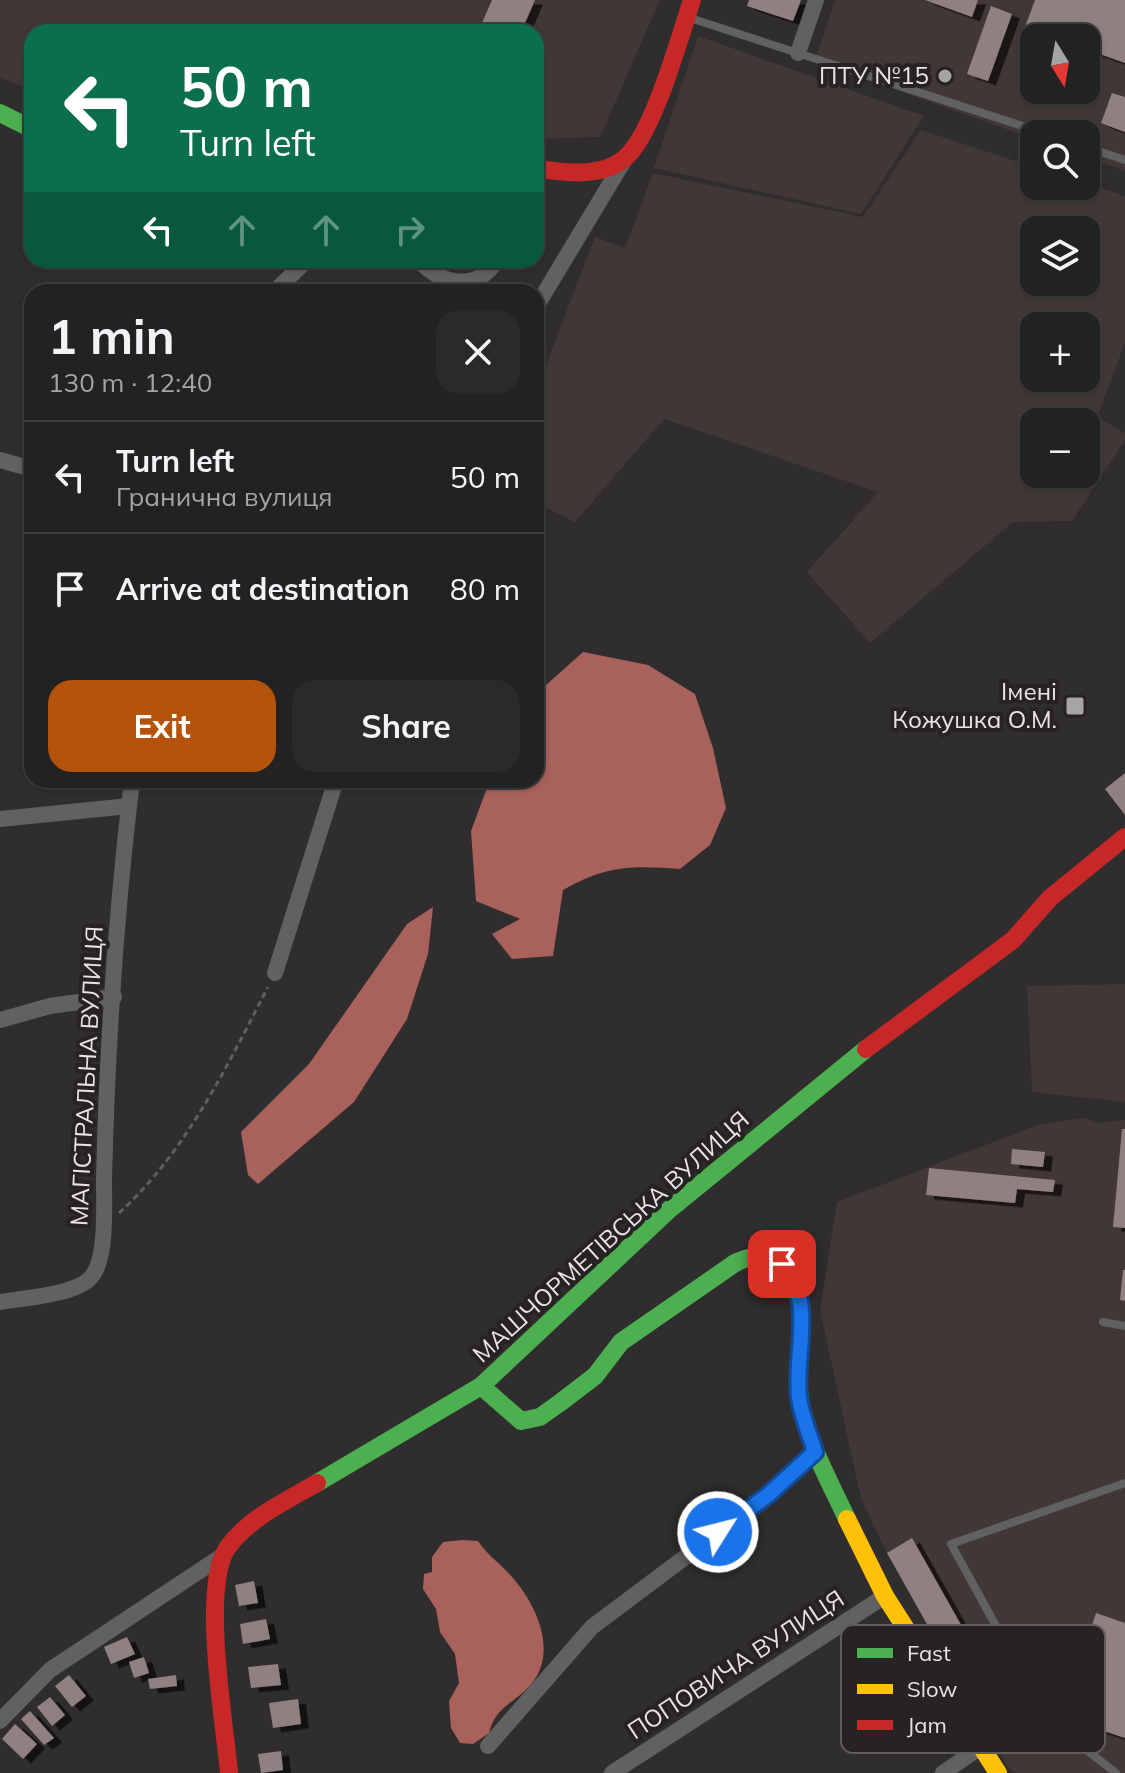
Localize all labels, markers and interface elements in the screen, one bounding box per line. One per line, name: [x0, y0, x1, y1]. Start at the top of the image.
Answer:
north arrow: [1020, 24, 1100, 104]
map controls: [1020, 24, 1100, 488]
text: 50 m: [180, 51, 313, 121]
icon: left: [48, 56, 152, 160]
place label: ПТУ №15: [819, 60, 929, 90]
marker: ПТУ №15: [936, 67, 954, 85]
text: Turn left: [180, 120, 316, 165]
button: search: [1020, 120, 1100, 200]
icon: left: [136, 208, 180, 252]
icon: ahead: [220, 208, 264, 252]
icon: ahead: [304, 208, 348, 252]
icon: right: [388, 208, 432, 252]
button: layers: [1020, 216, 1100, 296]
text: 1 min: [48, 306, 175, 366]
button: close: [436, 310, 520, 394]
button: +: [1020, 312, 1100, 392]
text: 130 m · 12:40: [48, 366, 212, 399]
button: −: [1020, 408, 1100, 488]
text: Turn left: [116, 442, 234, 480]
icon: left: [48, 455, 92, 499]
text: 50 m: [450, 458, 520, 496]
text: Гранична вулиця: [116, 480, 333, 513]
icon: arrive: [48, 567, 92, 611]
text: Arrive at destination: [116, 570, 410, 608]
text: 80 m: [450, 570, 520, 608]
place label: Імені Кожушка О.М.: [892, 676, 1057, 734]
button: Exit: [48, 680, 276, 772]
button: Share: [292, 680, 520, 772]
marker: Імені Кожушка О.М.: [1064, 695, 1086, 717]
street label: МАГІСТРАЛЬНА ВУЛИЦЯ: [63, 925, 109, 1227]
street label: МАШЧОРМЕТІВСЬКА ВУЛИЦЯ: [466, 1104, 755, 1368]
pin: [748, 1230, 816, 1298]
icon: arrive: [760, 1242, 804, 1286]
position arrow: [676, 1490, 760, 1574]
street label: ПОПОВИЧА ВУЛИЦЯ: [622, 1583, 849, 1745]
legend: [841, 1625, 1105, 1753]
text: Fast: [907, 1639, 951, 1667]
text: Slow: [907, 1675, 957, 1703]
text: Jam: [907, 1711, 947, 1739]

